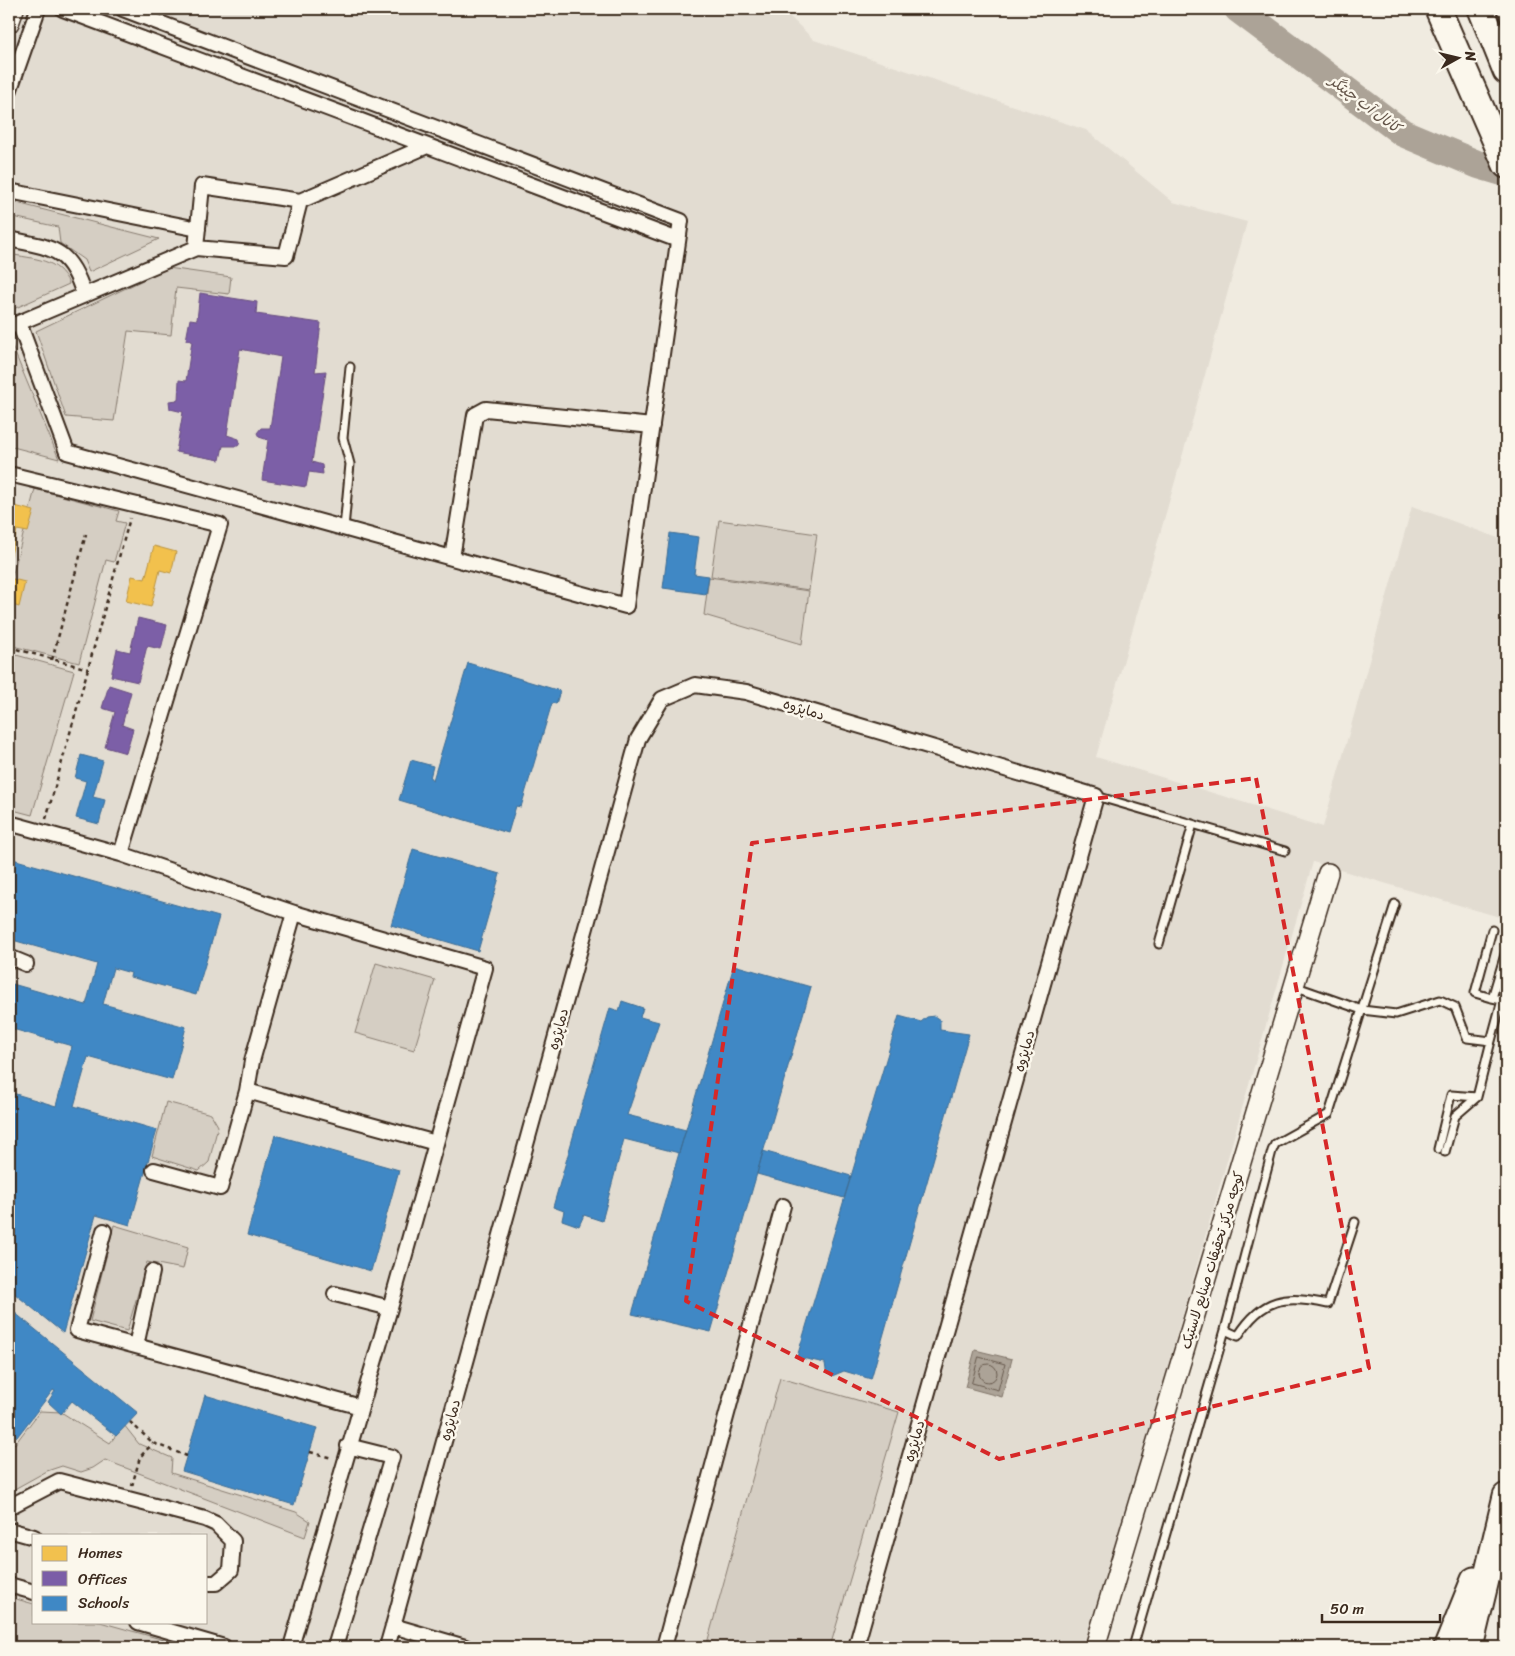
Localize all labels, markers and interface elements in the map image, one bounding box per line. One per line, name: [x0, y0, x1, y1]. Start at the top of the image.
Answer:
north arrow: [1432, 32, 1482, 82]
text: N: [1457, 49, 1483, 63]
water label: کانال آب چیتگر: [1322, 67, 1409, 141]
street label: دماپژوه: [780, 691, 828, 728]
street label: دماپژوه: [541, 1005, 576, 1053]
street label: دماپژوه: [1007, 1027, 1042, 1075]
street label: کوچه مرکز تحقیقات صنایع لاستیک: [1173, 1168, 1251, 1352]
street label: دماپژوه: [433, 1396, 468, 1444]
street label: دماپژوه: [897, 1417, 932, 1465]
legend: [32, 1534, 208, 1624]
text: Homes: [78, 1540, 122, 1566]
text: Offices: [78, 1566, 127, 1592]
text: Schools: [78, 1590, 129, 1616]
scale bar: [1322, 1591, 1440, 1623]
text: 50 m: [1330, 1596, 1365, 1622]

